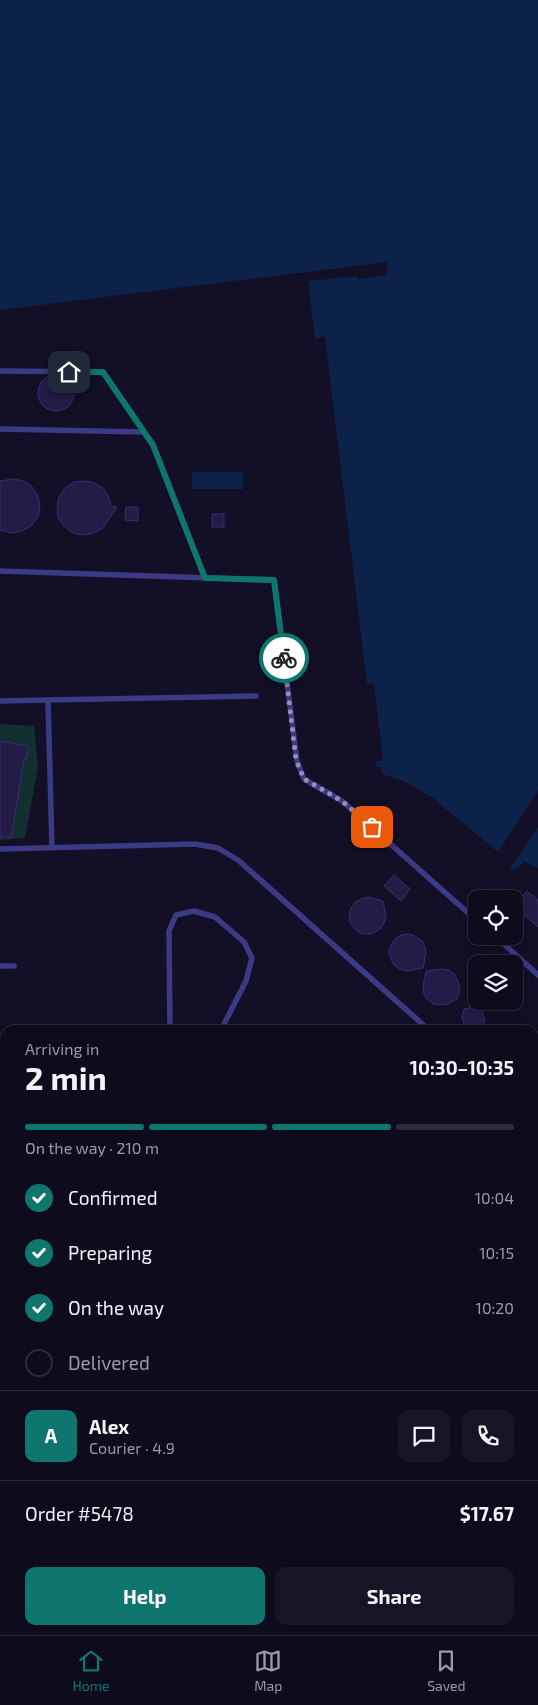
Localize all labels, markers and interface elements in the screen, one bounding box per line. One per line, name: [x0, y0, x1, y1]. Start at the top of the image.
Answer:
pin: [48, 351, 90, 393]
icon: home: [55, 358, 83, 386]
courier: [259, 633, 309, 683]
icon: bike: [270, 644, 298, 672]
pin: [351, 806, 393, 848]
icon: bag: [358, 813, 386, 841]
map controls: [468, 890, 523, 1010]
button: locate: [468, 890, 523, 945]
button: layers: [468, 955, 523, 1010]
text: Arriving in: [25, 1039, 99, 1058]
text: 10:30–10:35: [410, 1056, 514, 1079]
text: 2 min: [25, 1058, 107, 1096]
text: On the way · 210 m: [25, 1138, 159, 1157]
icon: check: [25, 1184, 53, 1212]
text: Confirmed: [68, 1186, 158, 1209]
text: 10:04: [475, 1188, 514, 1207]
icon: check: [25, 1239, 53, 1267]
text: Preparing: [68, 1241, 152, 1264]
text: 10:15: [479, 1243, 514, 1262]
icon: check: [25, 1294, 53, 1322]
text: On the way: [68, 1296, 164, 1319]
text: 10:20: [476, 1298, 514, 1317]
text: Delivered: [68, 1351, 150, 1374]
button: chat: [398, 1410, 450, 1462]
button: phone: [462, 1410, 514, 1462]
text: Alex: [89, 1415, 129, 1438]
text: A: [45, 1424, 57, 1447]
text: Courier · 4.9: [89, 1438, 175, 1457]
text: Order #5478: [25, 1502, 134, 1525]
text: $17.67: [460, 1502, 514, 1525]
button: Help: [25, 1567, 265, 1625]
button: Share: [275, 1567, 514, 1625]
tab: Home: [72, 1647, 109, 1694]
tab: Map: [254, 1647, 282, 1694]
tab: Saved: [427, 1647, 466, 1694]

